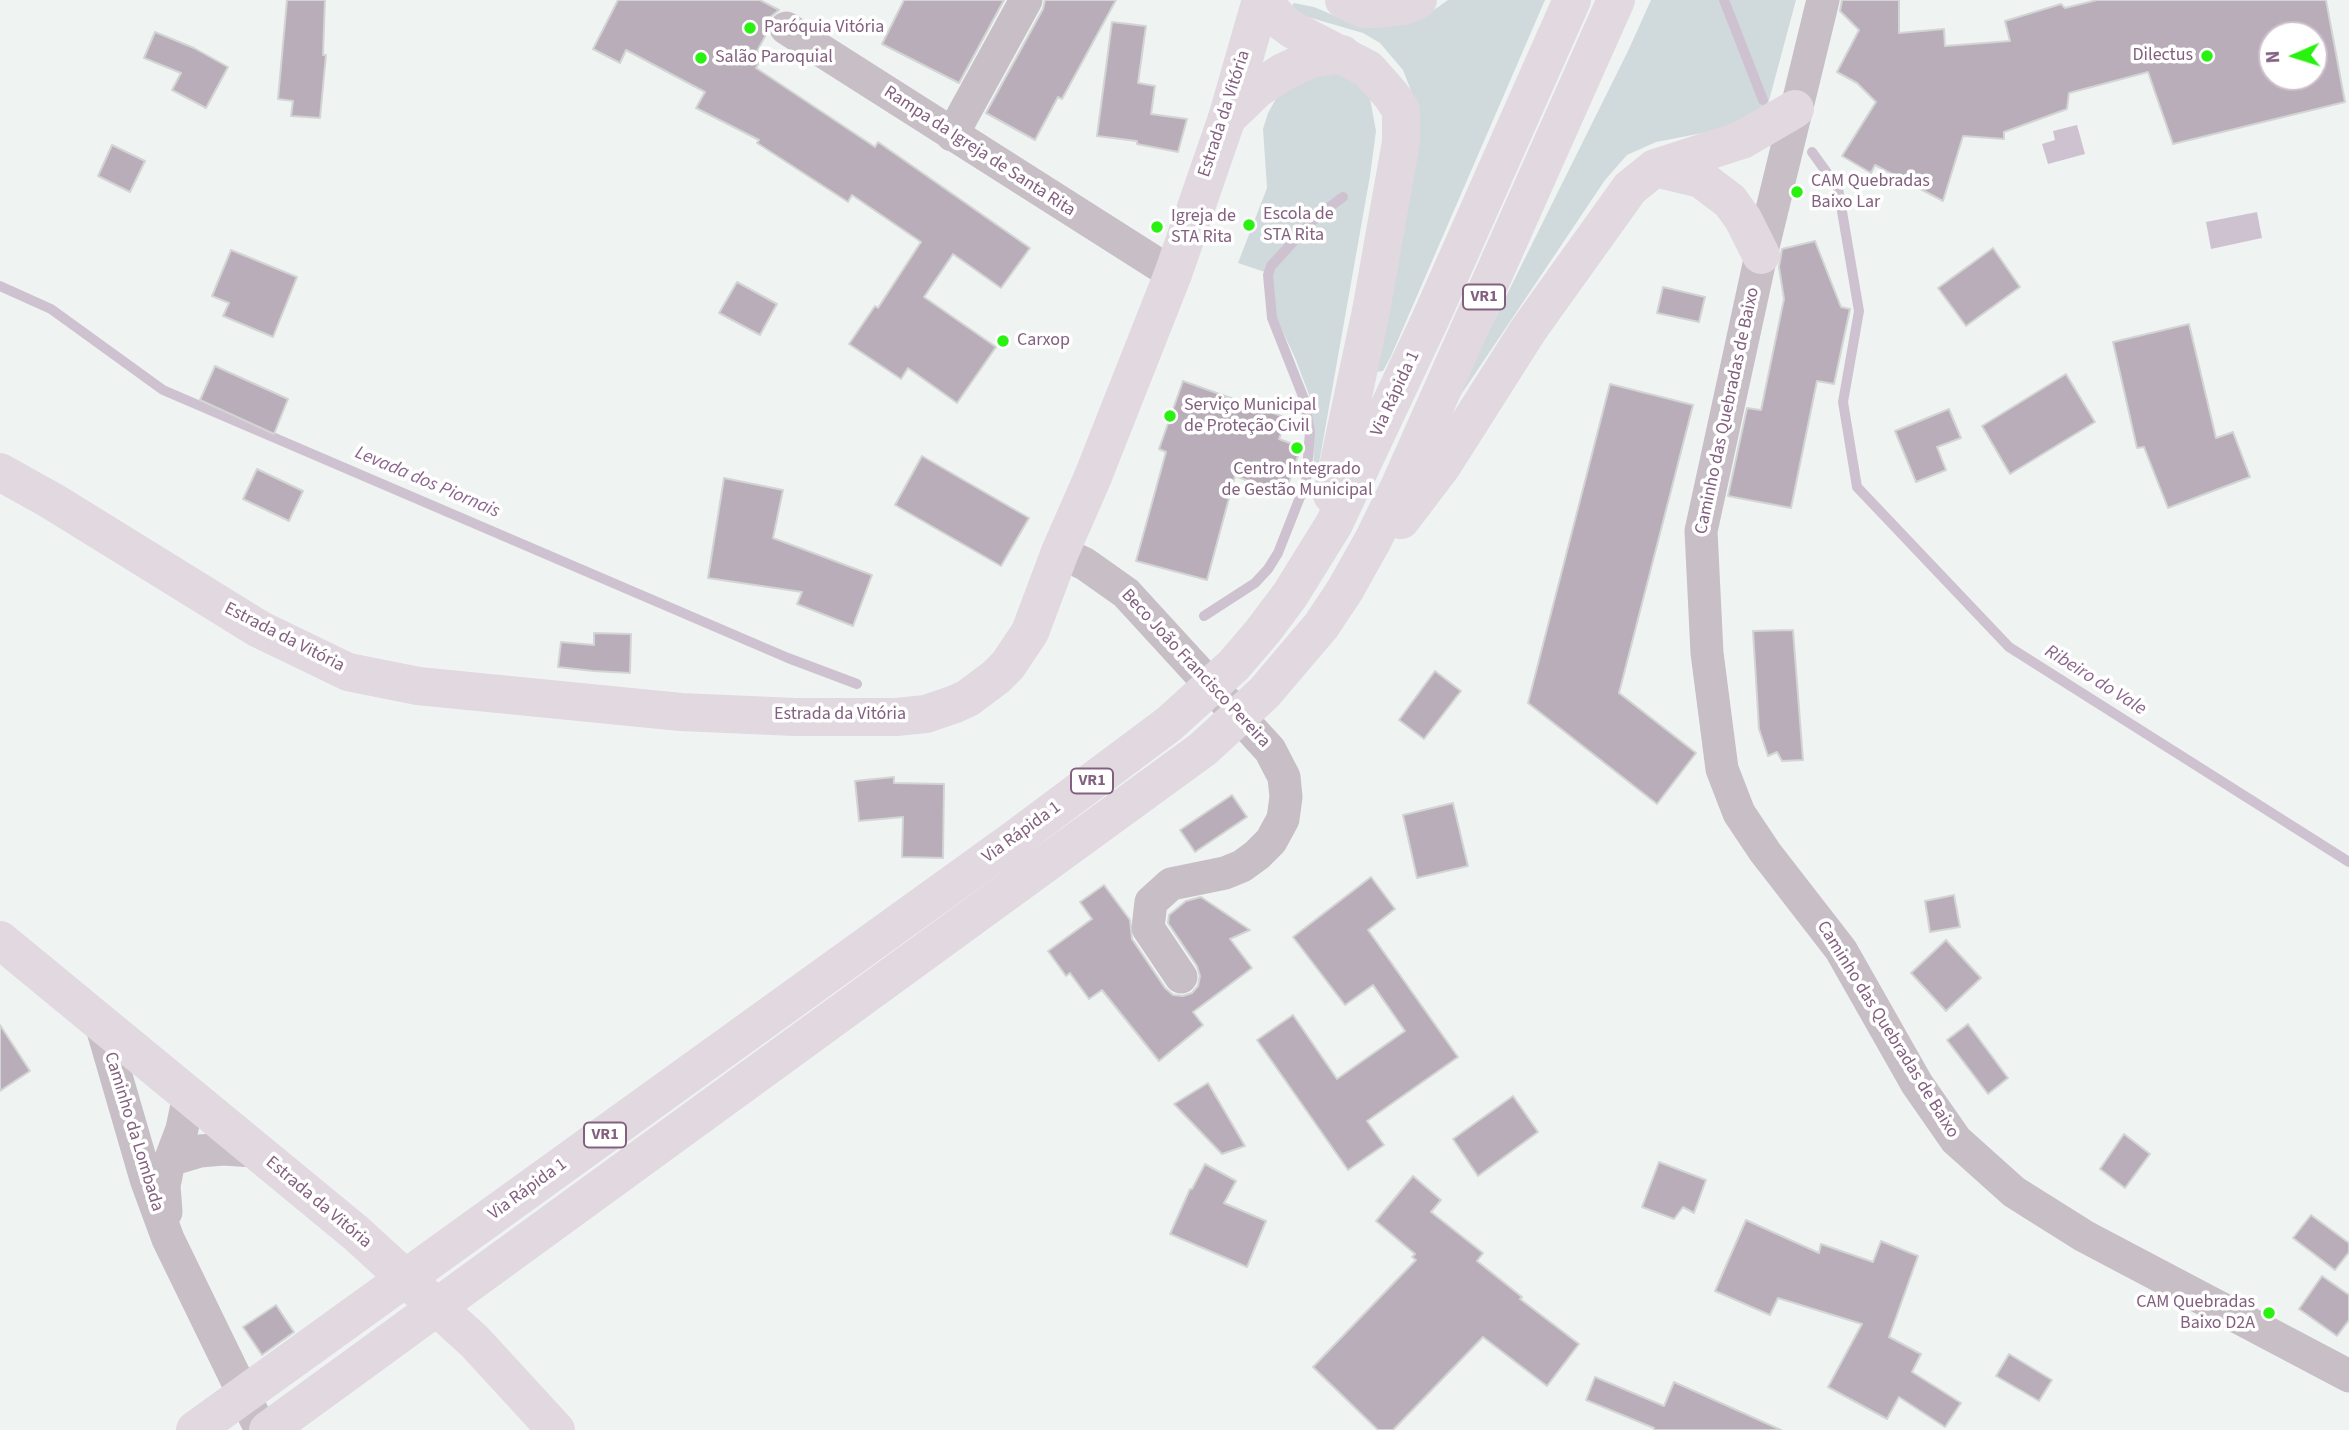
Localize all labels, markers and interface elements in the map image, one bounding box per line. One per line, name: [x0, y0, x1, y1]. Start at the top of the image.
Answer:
place label: Paróquia Vitória: [764, 17, 884, 39]
marker: Paróquia Vitória: [742, 20, 758, 36]
north arrow: [2258, 21, 2328, 91]
place label: Dilectus: [2133, 45, 2193, 67]
place label: Salão Paroquial: [715, 47, 833, 69]
street label: Estrada da Vitória: [1194, 48, 1256, 180]
marker: Dilectus: [2199, 48, 2215, 64]
marker: Salão Paroquial: [693, 50, 709, 66]
text: N: [2260, 50, 2287, 64]
street label: Rampa da Igreja de Santa Rita: [879, 82, 1079, 222]
place label: CAM Quebradas Baixo Lar: [1811, 171, 1930, 214]
marker: CAM Quebradas Baixo Lar: [1789, 184, 1805, 200]
place label: Escola de STA Rita: [1263, 204, 1334, 246]
place label: Igreja de STA Rita: [1171, 206, 1236, 248]
marker: Escola de STA Rita: [1241, 217, 1257, 233]
marker: Igreja de STA Rita: [1149, 219, 1165, 235]
road number: VR1: [1463, 284, 1505, 310]
street label: Caminho das Quebradas de Baixo: [1691, 286, 1765, 536]
place label: Carxop: [1017, 330, 1070, 352]
marker: Carxop: [995, 333, 1011, 349]
street label: Via Rápida 1: [1367, 348, 1425, 440]
place label: Serviço Municipal de Proteção Civil: [1184, 395, 1316, 438]
marker: Serviço Municipal de Proteção Civil: [1162, 408, 1178, 424]
marker: Centro Integrado de Gestão Municipal: [1289, 440, 1305, 456]
water label: Levada dos Piornais: [351, 442, 503, 524]
place label: Centro Integrado de Gestão Municipal: [1221, 459, 1373, 502]
street label: Beco João Francisco Pereira: [1116, 585, 1274, 753]
street label: Estrada da Vitória: [220, 598, 348, 678]
water label: Ribeiro do Vale: [2040, 641, 2150, 721]
street label: Estrada da Vitória: [774, 704, 906, 726]
road number: VR1: [1071, 768, 1113, 794]
street label: Via Rápida 1: [979, 797, 1065, 869]
street label: Caminho das Quebradas de Baixo: [1811, 918, 1963, 1142]
street label: Caminho da Lombada: [98, 1050, 168, 1214]
road number: VR1: [584, 1122, 626, 1148]
street label: Estrada da Vitória: [260, 1152, 376, 1254]
street label: Via Rápida 1: [485, 1154, 571, 1226]
place label: CAM Quebradas Baixo D2A: [2136, 1292, 2255, 1334]
marker: CAM Quebradas Baixo D2A: [2261, 1305, 2277, 1321]

